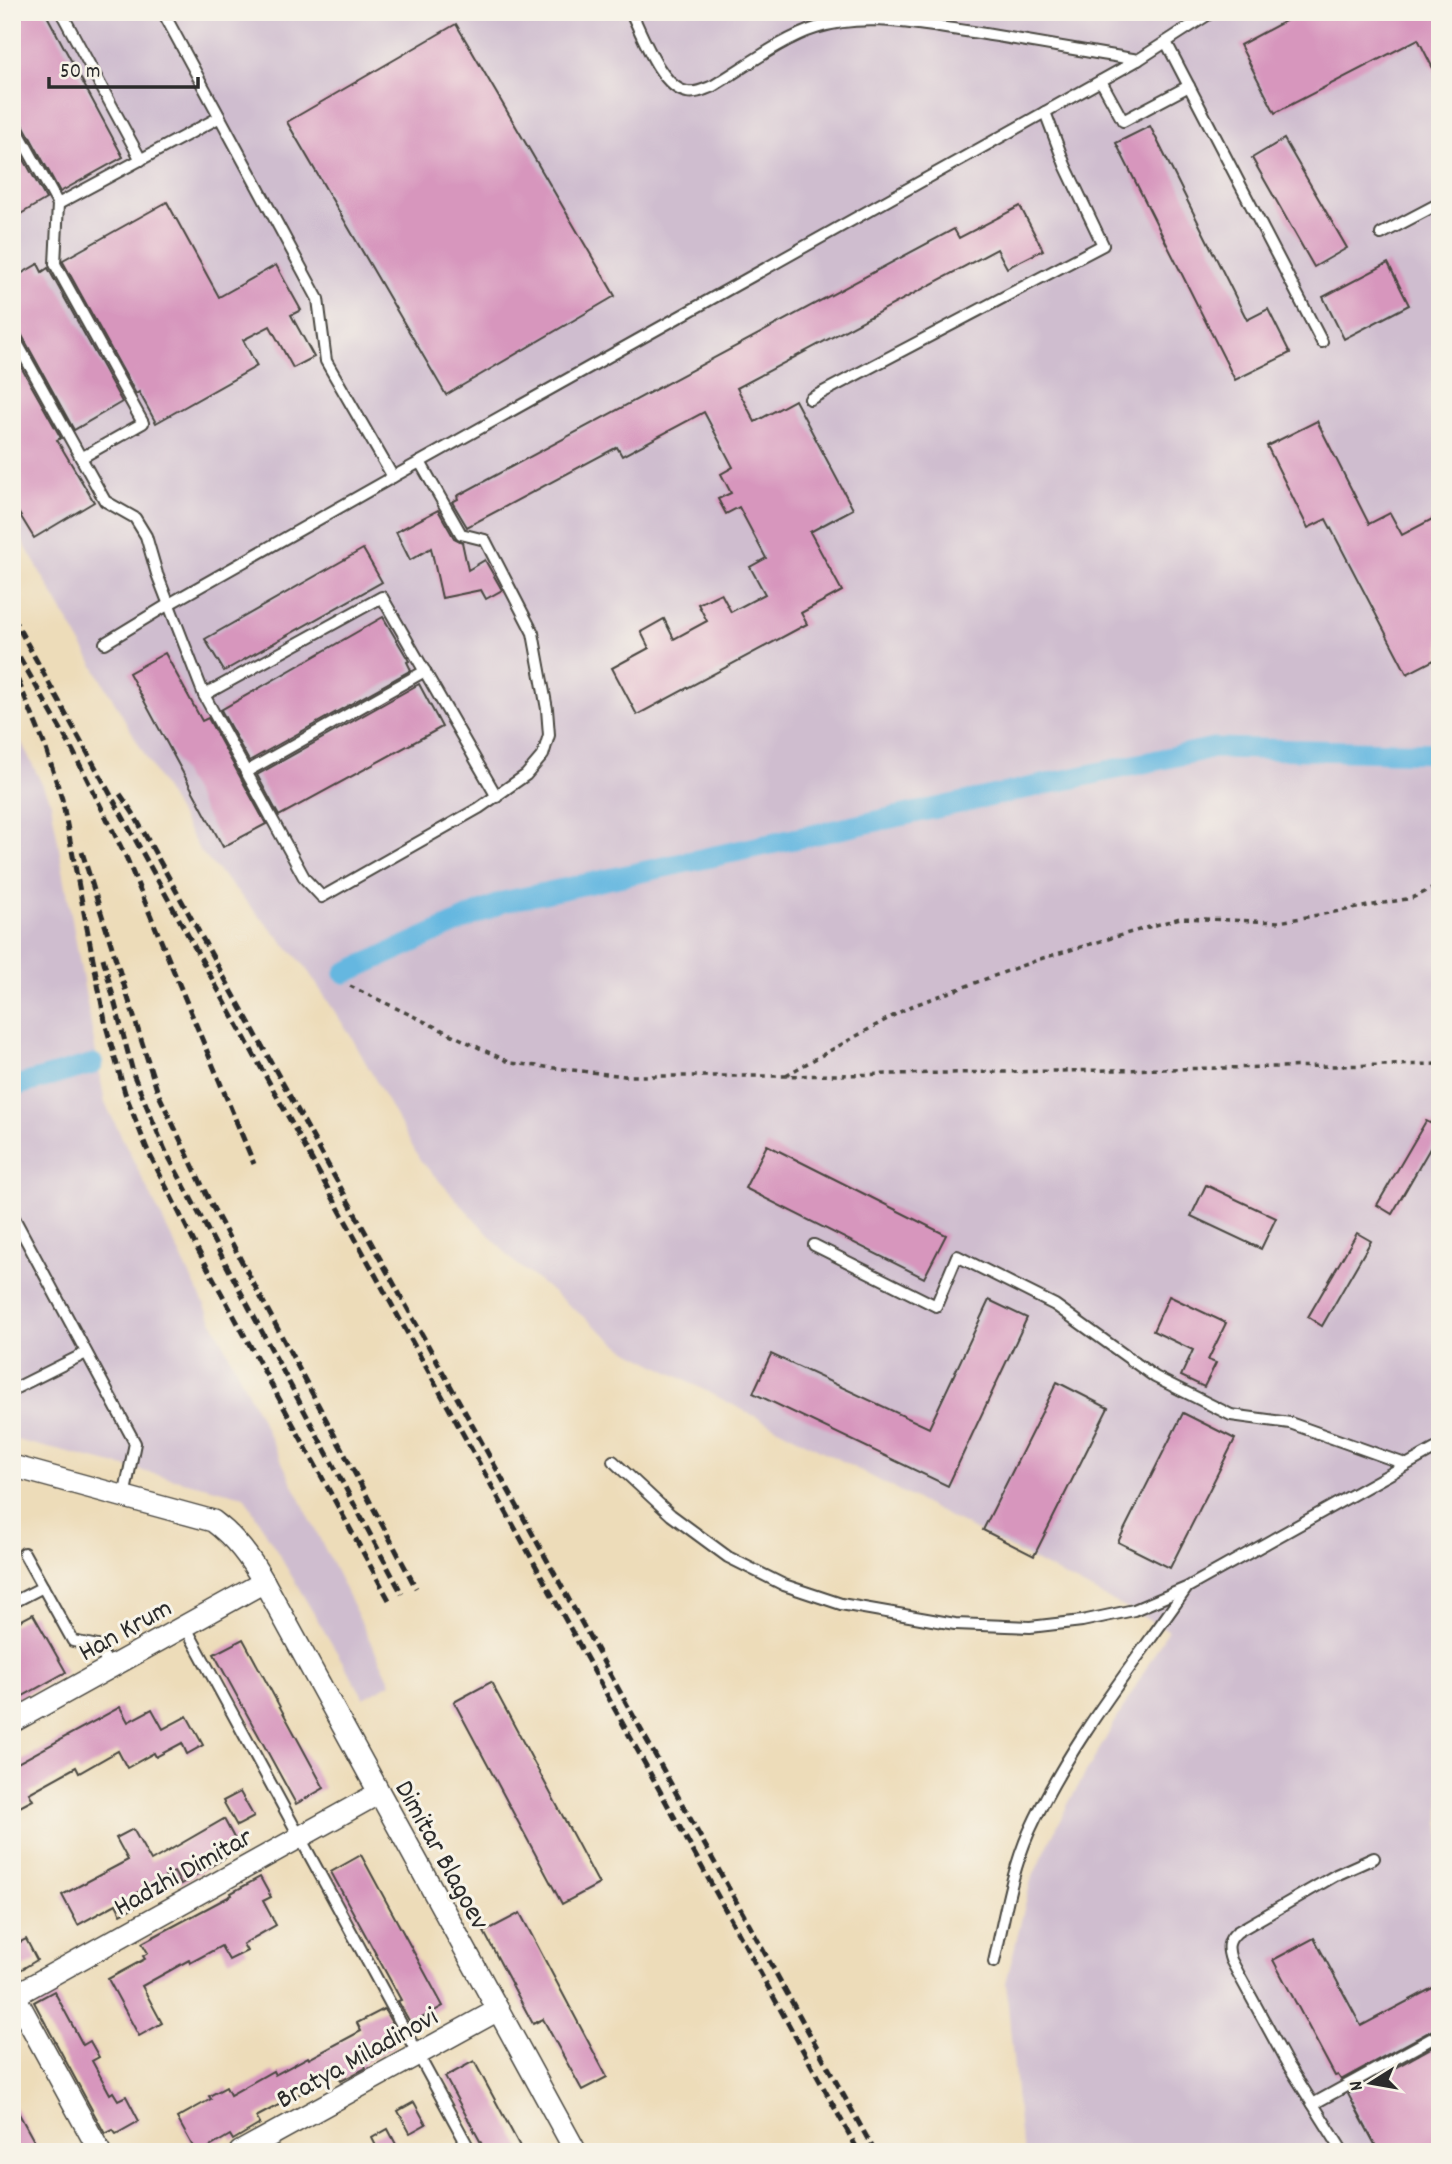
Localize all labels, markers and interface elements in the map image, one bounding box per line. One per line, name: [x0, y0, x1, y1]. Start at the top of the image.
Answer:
scale bar: [49, 46, 198, 90]
text: 50 m: [60, 58, 100, 88]
street label: Han Krum: [72, 1590, 180, 1674]
street label: Dimitar Blagoev: [382, 1774, 498, 1939]
street label: Hadzhi Dimitar: [108, 1819, 262, 1929]
street label: Bratya Miladinovi: [270, 1999, 447, 2121]
north arrow: [1336, 2048, 1406, 2118]
text: N: [1344, 2078, 1372, 2093]

